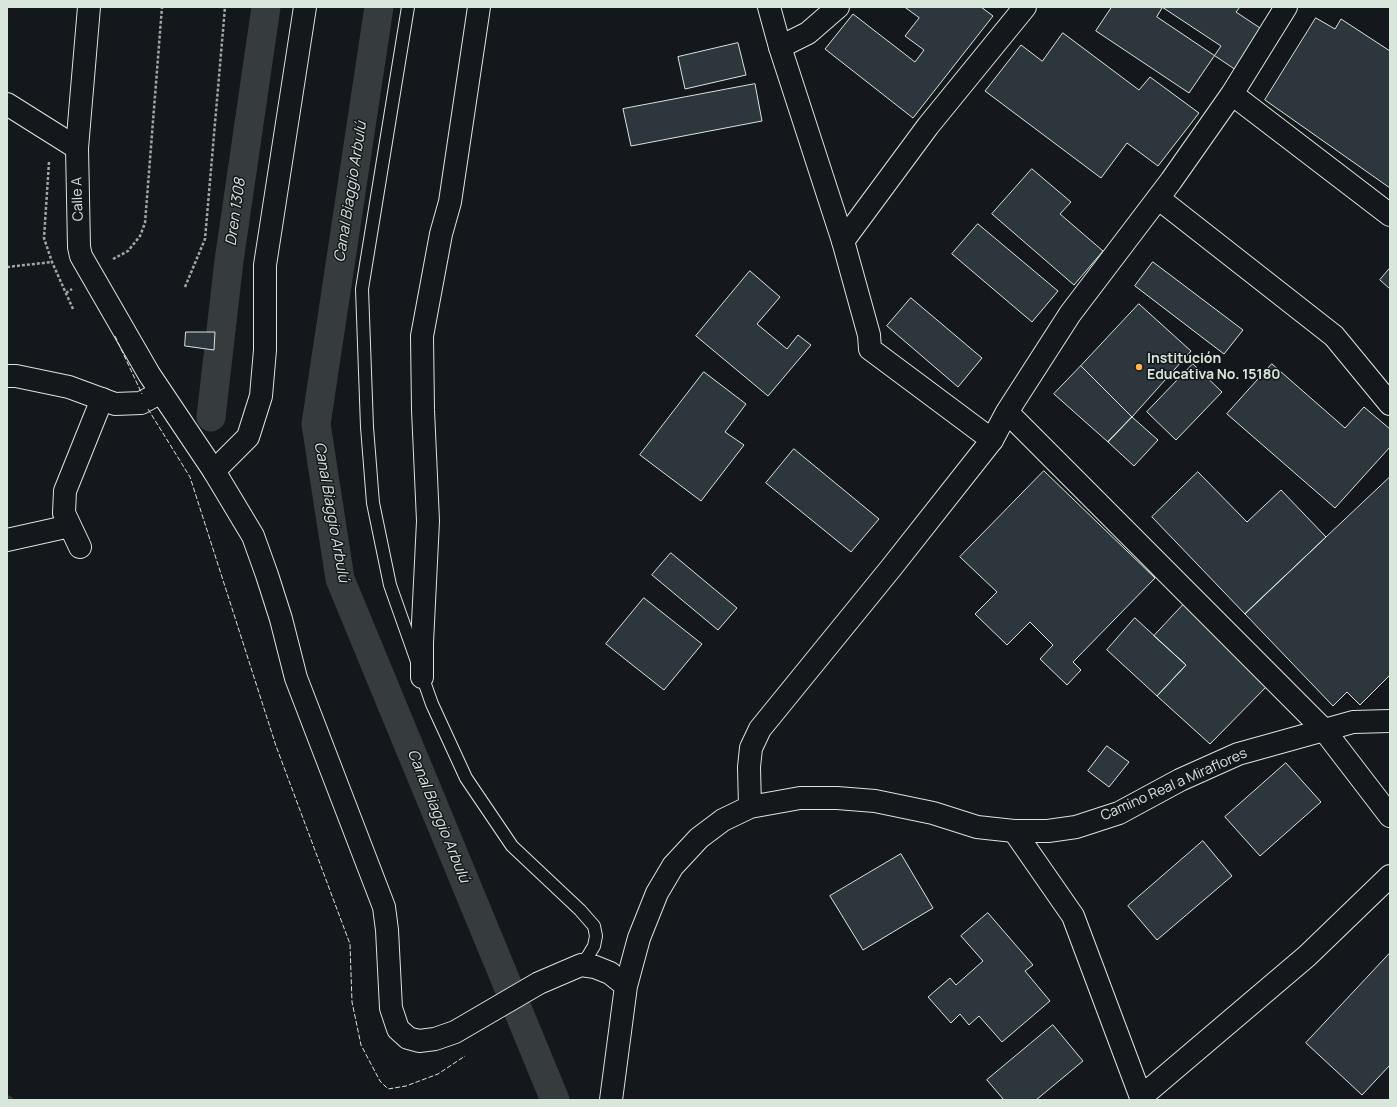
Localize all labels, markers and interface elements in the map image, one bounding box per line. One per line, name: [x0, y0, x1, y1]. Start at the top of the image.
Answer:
water label: Canal Biaggio Arbulú: [331, 120, 371, 264]
street label: Calle A: [69, 177, 87, 221]
water label: Dren 1308: [222, 177, 250, 247]
place label: Institución Educativa No. 15180: [1147, 351, 1280, 384]
marker: Institución Educativa No. 15180: [1134, 362, 1144, 372]
water label: Canal Biaggio Arbulú: [310, 440, 352, 584]
street label: Camino Real a Miraflores: [1098, 745, 1250, 825]
water label: Canal Biaggio Arbulú: [403, 747, 473, 885]

